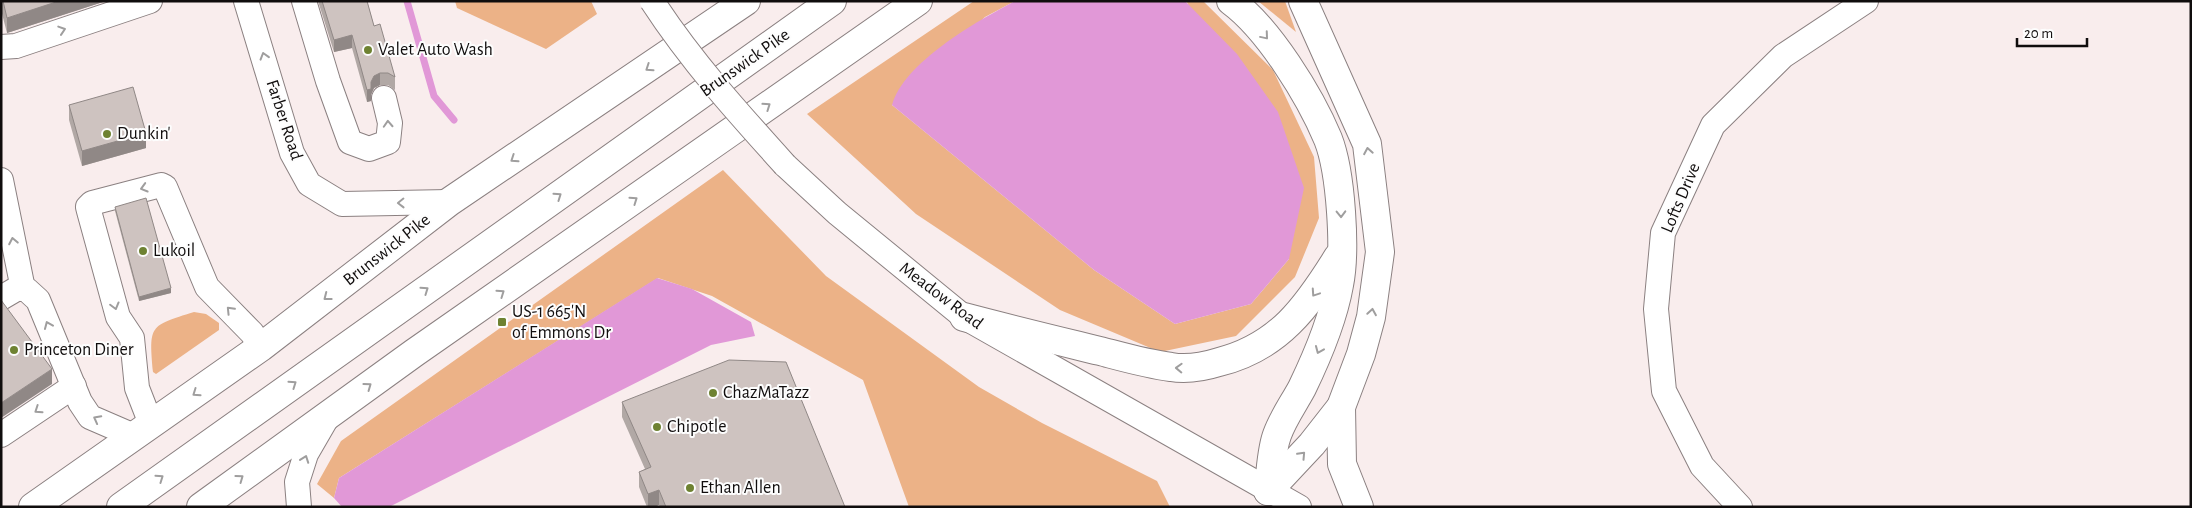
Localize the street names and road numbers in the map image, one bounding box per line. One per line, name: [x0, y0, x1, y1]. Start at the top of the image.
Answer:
street label: Brunswick Pike: [697, 26, 793, 100]
street label: Farber Road: [263, 78, 305, 162]
street label: Lofts Drive: [1658, 160, 1704, 236]
street label: Brunswick Pike: [340, 211, 434, 289]
street label: Meadow Road: [896, 259, 986, 333]

